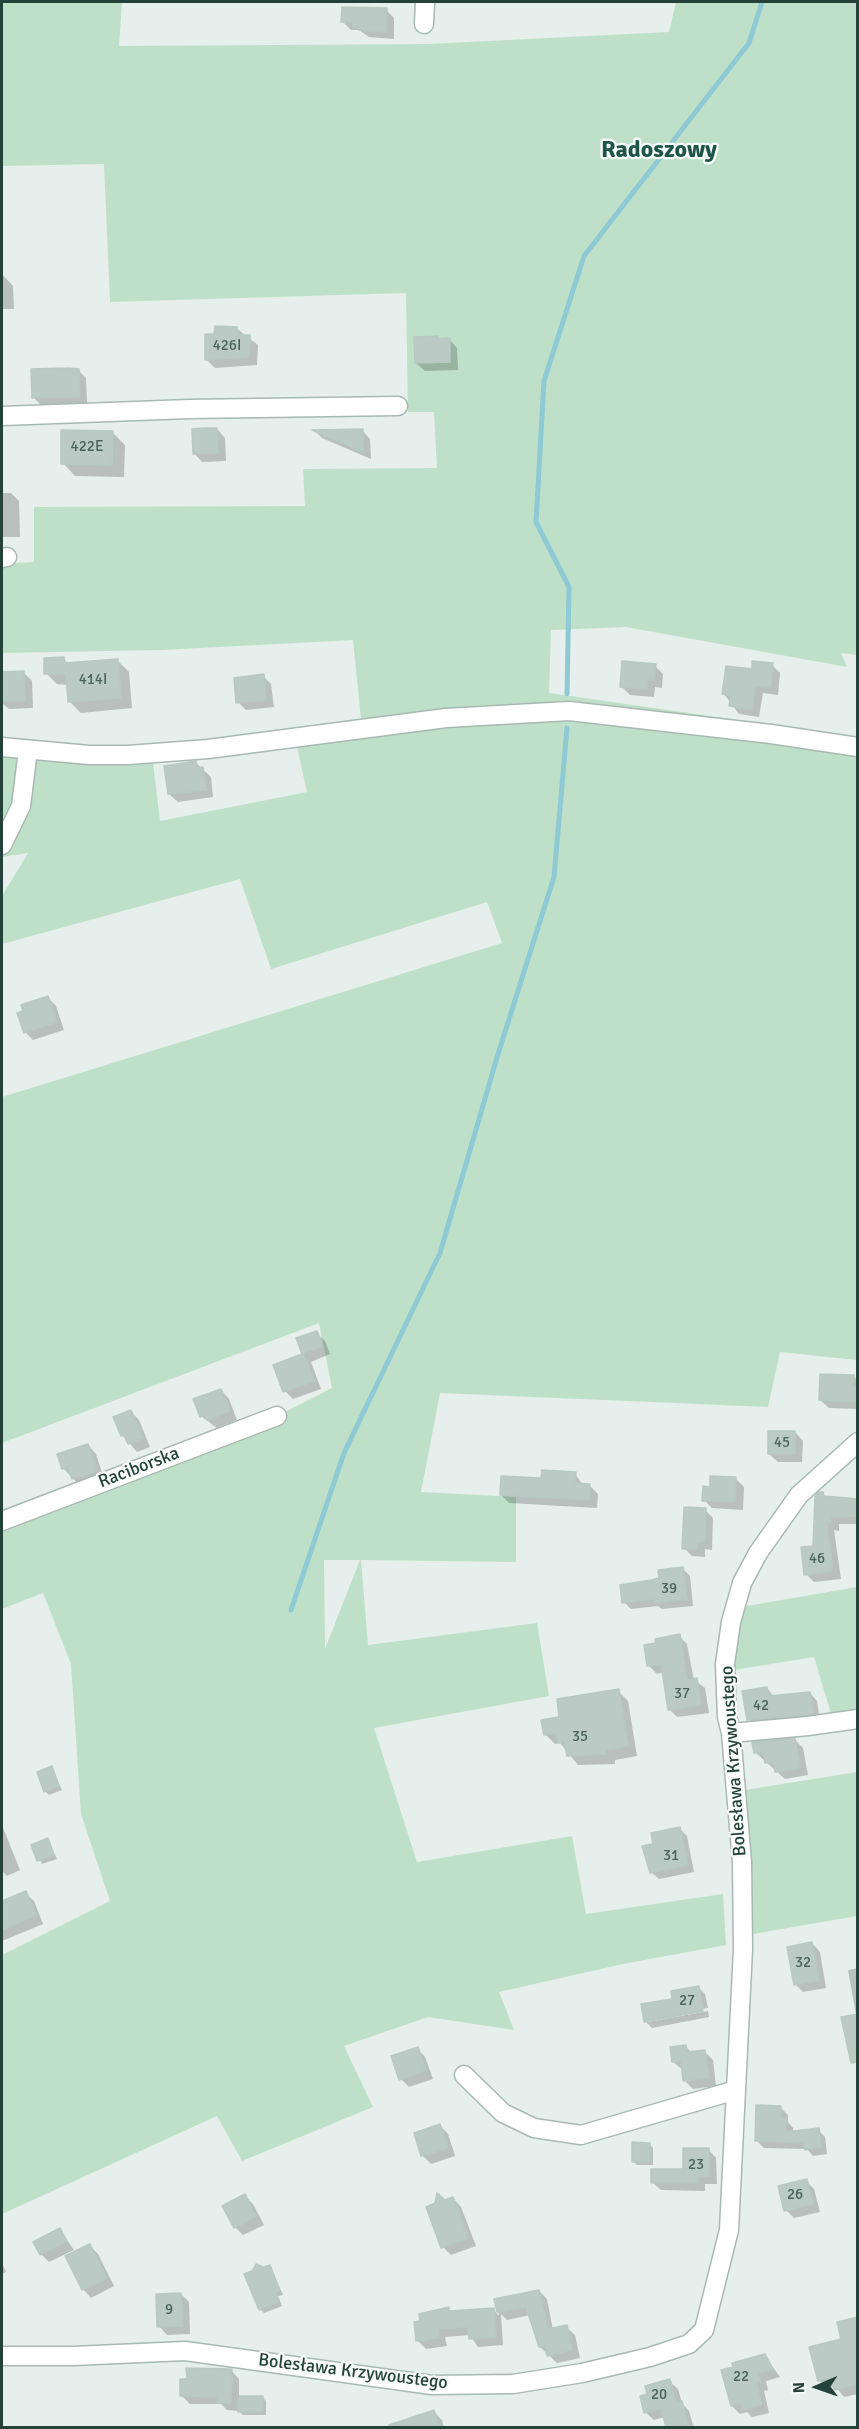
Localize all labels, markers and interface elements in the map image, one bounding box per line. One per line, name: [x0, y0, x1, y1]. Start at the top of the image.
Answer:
district label: Radoszowy: [601, 137, 717, 165]
house number: 426I: [213, 337, 241, 355]
house number: 422E: [71, 438, 103, 456]
house number: 414I: [79, 671, 107, 689]
house number: 45: [774, 1434, 790, 1452]
street label: Raciborska: [96, 1443, 182, 1493]
house number: 46: [809, 1550, 825, 1568]
house number: 39: [661, 1580, 677, 1598]
street label: Bolesława Krzywoustego: [717, 1665, 751, 1857]
house number: 37: [674, 1685, 690, 1703]
house number: 42: [753, 1697, 769, 1715]
house number: 35: [572, 1728, 588, 1746]
house number: 31: [663, 1847, 679, 1865]
house number: 32: [795, 1954, 811, 1972]
house number: 27: [679, 1992, 695, 2010]
house number: 23: [688, 2156, 704, 2174]
house number: 26: [787, 2186, 803, 2204]
house number: 9: [165, 2301, 173, 2319]
street label: Bolesława Krzywoustego: [257, 2350, 449, 2394]
north arrow: [787, 2357, 847, 2417]
house number: 22: [733, 2368, 749, 2386]
text: N: [789, 2382, 809, 2394]
house number: 20: [651, 2386, 667, 2404]

